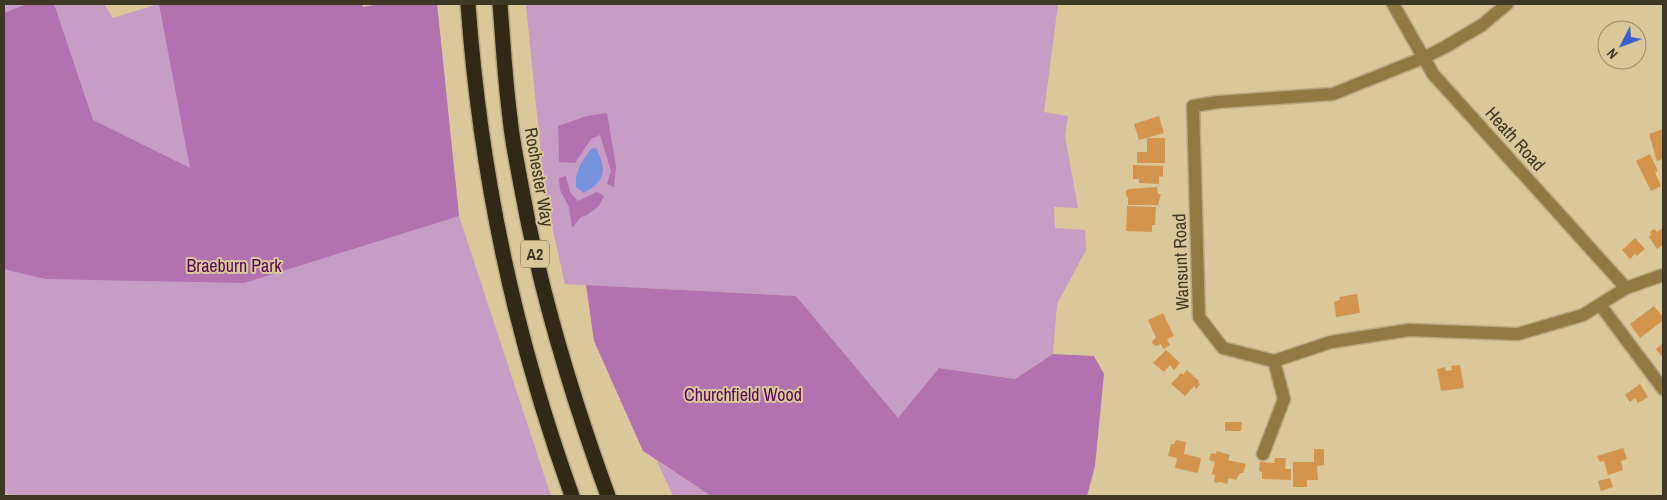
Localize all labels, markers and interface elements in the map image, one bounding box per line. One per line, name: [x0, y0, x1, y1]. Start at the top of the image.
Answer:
north arrow: [1597, 20, 1647, 70]
text: N: [1603, 45, 1622, 63]
street label: Heath Road: [1480, 101, 1551, 176]
street label: Rochester Way: [518, 125, 561, 229]
street label: Wansunt Road: [1166, 213, 1195, 311]
road number: A2: [521, 240, 549, 268]
park label: Braeburn Park: [186, 253, 282, 278]
park label: Churchfield Wood: [684, 382, 802, 407]

